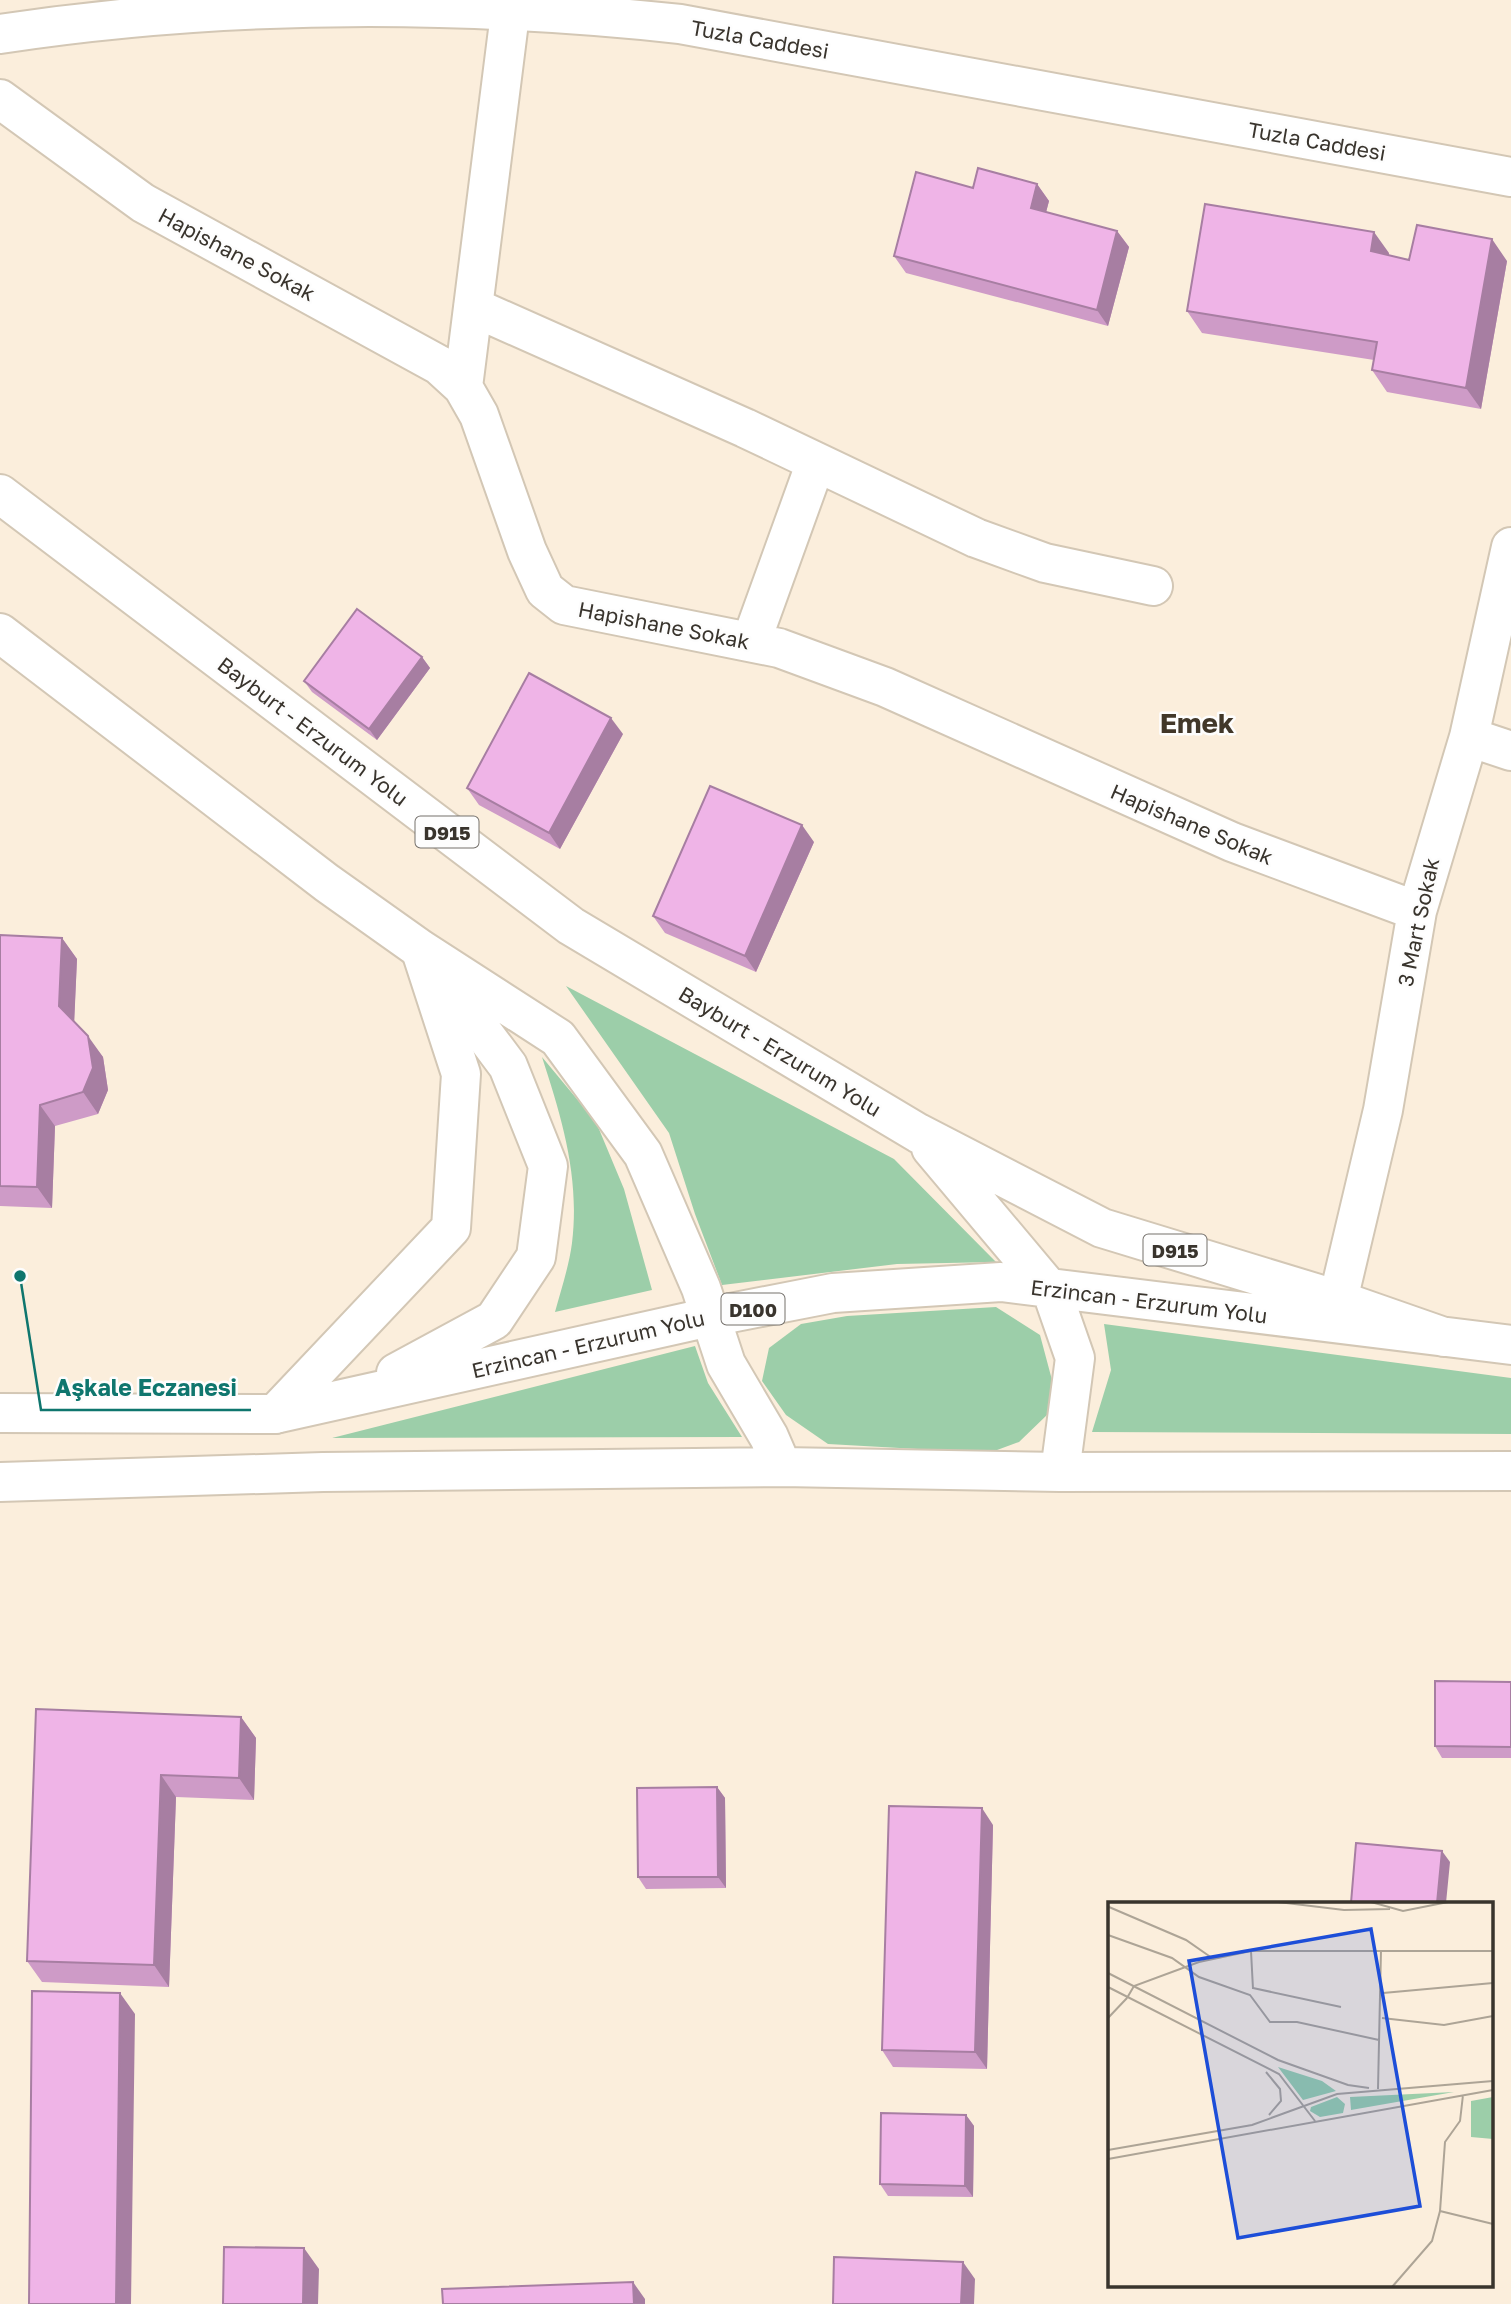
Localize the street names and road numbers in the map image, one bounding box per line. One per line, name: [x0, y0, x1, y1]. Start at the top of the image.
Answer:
street label: Tuzla Caddesi: [689, 14, 831, 64]
street label: Tuzla Caddesi: [1246, 116, 1388, 166]
street label: Hapishane Sokak: [154, 202, 320, 306]
street label: Hapishane Sokak: [576, 596, 752, 654]
street label: Bayburt - Erzurum Yolu: [213, 651, 413, 811]
street label: Hapishane Sokak: [1107, 778, 1277, 870]
road number: D915: [416, 817, 478, 848]
street label: 3 Mart Sokak: [1392, 855, 1444, 989]
street label: Bayburt - Erzurum Yolu: [674, 980, 886, 1122]
road number: D915: [1144, 1234, 1206, 1266]
street label: Erzincan - Erzurum Yolu: [1029, 1274, 1269, 1328]
road number: D100: [722, 1294, 784, 1324]
street label: Erzincan - Erzurum Yolu: [469, 1305, 707, 1383]

